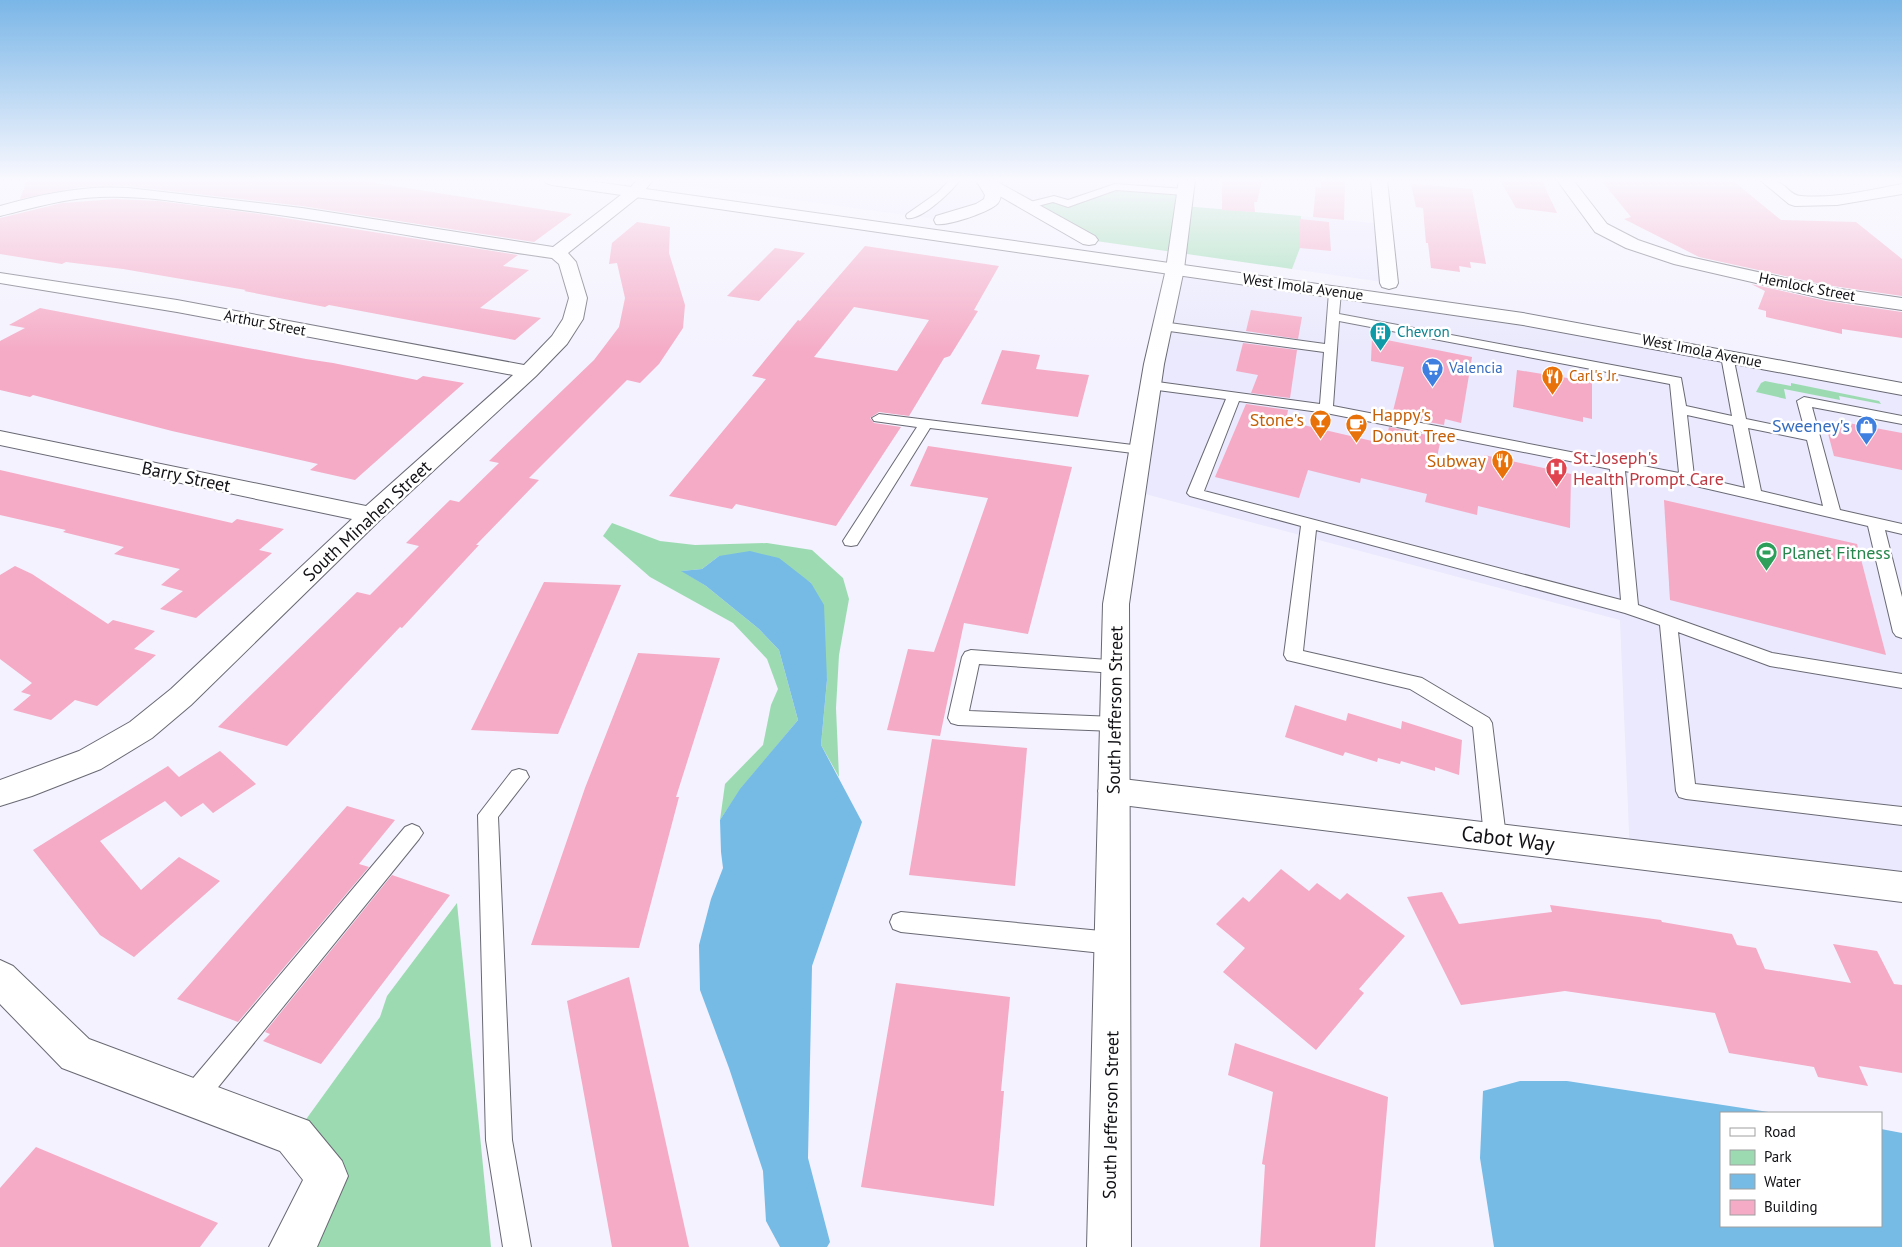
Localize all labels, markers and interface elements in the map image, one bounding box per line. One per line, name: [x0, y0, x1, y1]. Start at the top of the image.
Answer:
street label: Hemlock Street: [1757, 268, 1857, 305]
street label: West Imola Avenue: [1242, 269, 1365, 304]
street label: Arthur Street: [222, 305, 308, 340]
building icon: Chevron: [1369, 320, 1393, 351]
place label: Chevron: [1397, 322, 1450, 341]
street label: West Imola Avenue: [1641, 330, 1764, 371]
supermarket icon: Valencia: [1421, 356, 1445, 387]
place label: Valencia: [1448, 358, 1503, 377]
restaurant icon: Carl's Jr.: [1541, 364, 1565, 395]
place label: Carl's Jr.: [1569, 366, 1619, 385]
place label: Happy's Donut Tree: [1372, 403, 1456, 447]
place label: Stone's: [1250, 408, 1304, 431]
bar icon: Stone's: [1308, 408, 1332, 439]
cafe icon: Happy's Donut Tree: [1344, 413, 1368, 444]
place label: Sweeney's: [1772, 414, 1850, 437]
shop icon: Sweeney's: [1854, 414, 1878, 445]
place label: St. Joseph's Health Prompt Care: [1573, 446, 1724, 490]
place label: Subway: [1427, 449, 1487, 472]
restaurant icon: Subway: [1490, 449, 1514, 480]
street label: South Minahen Street: [298, 455, 436, 586]
street label: Barry Street: [140, 456, 233, 497]
hospital icon: St. Joseph's Health Prompt Care: [1545, 456, 1569, 487]
sports icon: Planet Fitness: [1754, 541, 1778, 572]
place label: Planet Fitness: [1782, 541, 1891, 564]
street label: South Jefferson Street: [1102, 626, 1127, 794]
street label: Cabot Way: [1460, 819, 1556, 858]
street label: South Jefferson Street: [1098, 1031, 1123, 1199]
legend: [1720, 1112, 1882, 1227]
text: Road: [1764, 1122, 1796, 1141]
text: Park: [1764, 1147, 1792, 1166]
text: Water: [1764, 1172, 1801, 1191]
text: Building: [1764, 1197, 1818, 1216]

